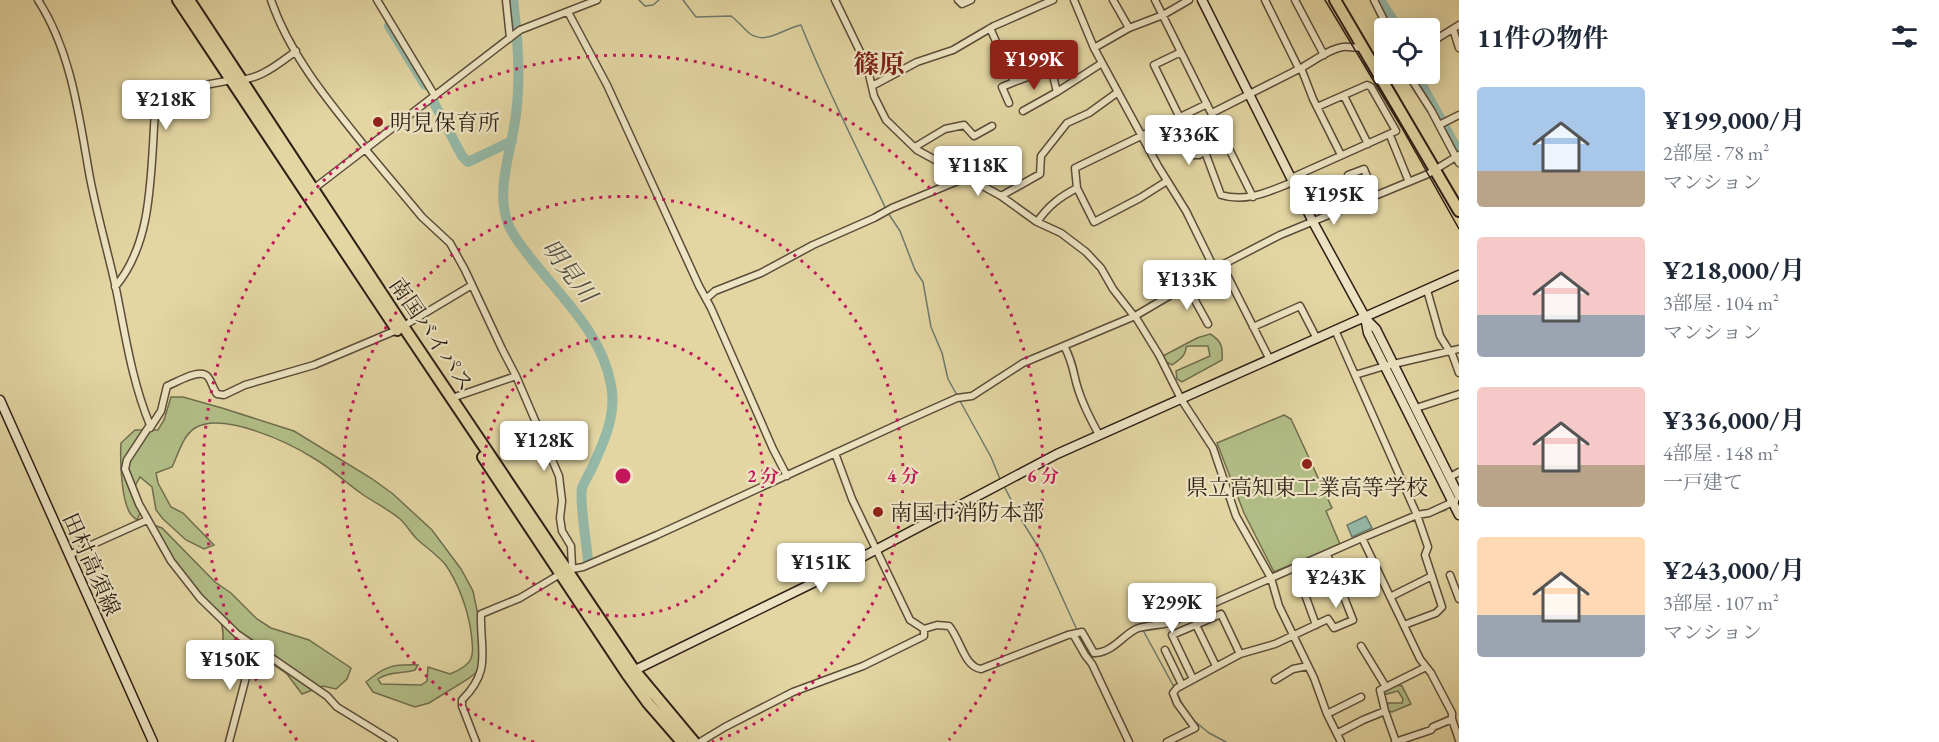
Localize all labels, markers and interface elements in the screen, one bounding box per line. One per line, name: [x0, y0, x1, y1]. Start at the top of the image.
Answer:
map controls: [1374, 18, 1440, 84]
button: locate: [1374, 18, 1440, 84]
icon: filters: [1888, 20, 1921, 53]
text: 11件の物件: [1477, 21, 1609, 55]
pin: ¥199K: [992, 40, 1076, 91]
text: ¥199K: [1004, 46, 1064, 72]
district label: 篠原: [853, 47, 905, 81]
pin: ¥218K: [124, 80, 208, 131]
text: ¥218K: [136, 86, 196, 112]
text: ¥199,000/月: [1663, 103, 1805, 137]
place label: 明見保育所: [390, 108, 500, 137]
icon: home: [1525, 111, 1597, 183]
marker: 明見保育所: [371, 115, 385, 129]
pin: ¥336K: [1147, 115, 1231, 166]
text: ¥336K: [1159, 121, 1219, 147]
text: 2部屋 · 78 m²: [1663, 140, 1769, 166]
pin: ¥118K: [936, 146, 1020, 197]
text: ¥118K: [948, 152, 1008, 178]
text: マンション: [1663, 169, 1762, 195]
pin: ¥195K: [1292, 175, 1376, 226]
text: ¥195K: [1304, 181, 1364, 207]
water label: 明見川: [535, 233, 606, 311]
text: ¥218,000/月: [1663, 253, 1805, 287]
pin: ¥133K: [1145, 260, 1229, 311]
icon: home: [1525, 261, 1597, 333]
text: ¥133K: [1157, 266, 1217, 292]
street label: 南国バイパス: [383, 272, 480, 397]
text: 3部屋 · 104 m²: [1663, 290, 1779, 316]
text: マンション: [1663, 319, 1762, 345]
text: ¥336,000/月: [1663, 403, 1805, 437]
icon: home: [1525, 411, 1597, 483]
pin: ¥128K: [502, 421, 586, 472]
text: ¥128K: [514, 427, 574, 453]
text: 4部屋 · 148 m²: [1663, 440, 1779, 466]
marker: 県立高知東工業高等学校: [1300, 457, 1314, 471]
text: 2 分: [747, 464, 779, 487]
text: 4 分: [887, 464, 919, 487]
text: 6 分: [1027, 464, 1059, 487]
centre of rings: [613, 466, 633, 486]
text: 一戸建て: [1663, 469, 1743, 495]
place label: 県立高知東工業高等学校: [1186, 473, 1428, 502]
place label: 南国市消防本部: [890, 498, 1044, 527]
marker: 南国市消防本部: [871, 505, 885, 519]
street label: 田村高須線: [56, 508, 127, 620]
pin: ¥151K: [779, 543, 863, 594]
text: ¥151K: [791, 549, 851, 575]
text: ¥243,000/月: [1663, 553, 1805, 587]
pin: ¥243K: [1294, 558, 1378, 609]
icon: home: [1525, 561, 1597, 633]
text: ¥243K: [1306, 564, 1366, 590]
pin: ¥299K: [1130, 583, 1214, 634]
text: ¥299K: [1142, 589, 1202, 615]
text: 3部屋 · 107 m²: [1663, 590, 1779, 616]
text: マンション: [1663, 619, 1762, 645]
pin: ¥150K: [188, 640, 272, 691]
text: ¥150K: [200, 646, 260, 672]

